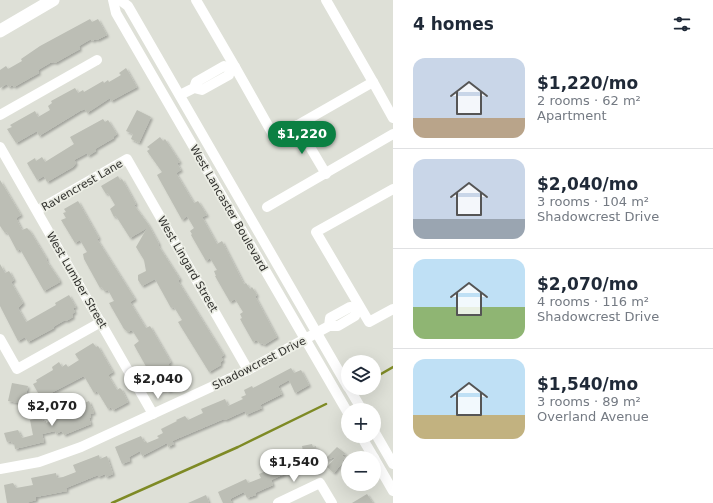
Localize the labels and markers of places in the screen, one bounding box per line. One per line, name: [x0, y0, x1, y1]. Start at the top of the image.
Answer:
pin: $1,220: [269, 121, 335, 155]
pin: $2,040: [125, 366, 191, 400]
pin: $2,070: [19, 393, 85, 427]
pin: $1,540: [261, 449, 327, 483]

